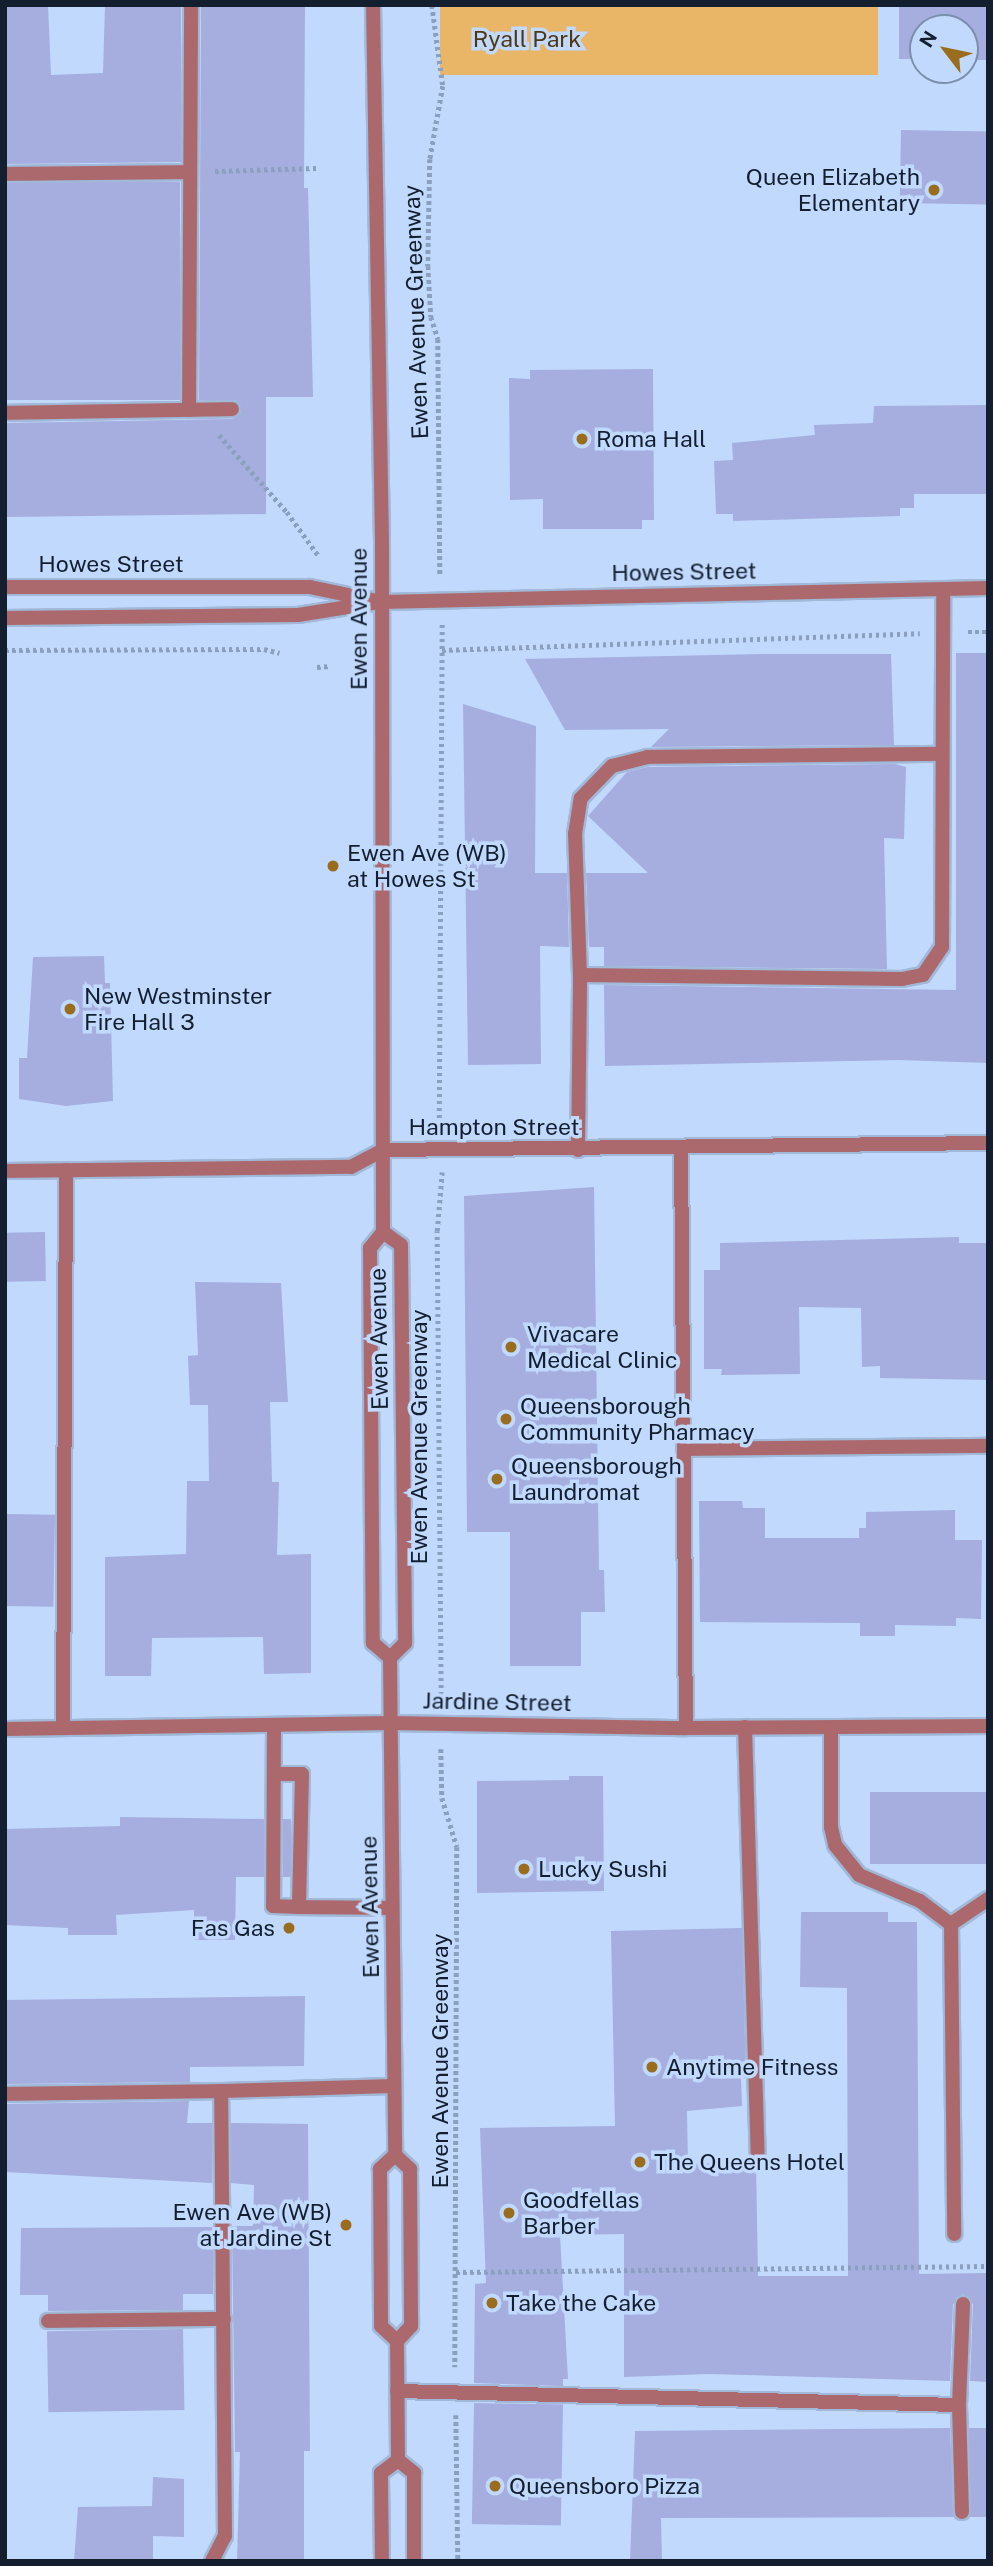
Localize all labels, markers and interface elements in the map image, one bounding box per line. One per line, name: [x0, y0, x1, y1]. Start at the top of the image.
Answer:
north arrow: [909, 14, 979, 84]
park label: Ryall Park: [473, 25, 581, 53]
text: N: [915, 27, 941, 51]
place label: Queen Elizabeth Elementary: [746, 163, 920, 217]
marker: Queen Elizabeth Elementary: [926, 182, 942, 198]
street label: Ewen Avenue Greenway: [398, 184, 434, 440]
place label: Roma Hall: [596, 425, 706, 453]
marker: Roma Hall: [574, 431, 590, 447]
street label: Ewen Avenue: [345, 548, 373, 690]
street label: Howes Street: [38, 550, 184, 578]
street label: Howes Street: [611, 557, 757, 587]
place label: Ewen Ave (WB) at Howes St: [347, 839, 507, 893]
marker: Ewen Ave (WB) at Howes St: [325, 858, 341, 874]
place label: New Westminster Fire Hall 3: [84, 982, 273, 1036]
marker: New Westminster Fire Hall 3: [62, 1001, 78, 1017]
street label: Hampton Street: [408, 1113, 580, 1141]
street label: Ewen Avenue: [364, 1268, 394, 1410]
street label: Ewen Avenue Greenway: [405, 1309, 433, 1565]
place label: Vivacare Medical Clinic: [527, 1320, 677, 1374]
marker: Vivacare Medical Clinic: [501, 1337, 521, 1357]
place label: Queensborough Community Pharmacy: [520, 1392, 755, 1446]
marker: Queensborough Community Pharmacy: [498, 1411, 514, 1427]
place label: Queensborough Laundromat: [511, 1452, 682, 1506]
marker: Queensborough Laundromat: [489, 1471, 505, 1487]
street label: Jardine Street: [422, 1687, 572, 1717]
street label: Ewen Avenue: [355, 1836, 385, 1978]
place label: Lucky Sushi: [538, 1855, 667, 1883]
marker: Lucky Sushi: [516, 1861, 532, 1877]
place label: Fas Gas: [191, 1914, 275, 1942]
marker: Fas Gas: [281, 1920, 297, 1936]
street label: Ewen Avenue Greenway: [426, 1933, 454, 2189]
place label: Anytime Fitness: [666, 2053, 839, 2081]
marker: Anytime Fitness: [644, 2059, 660, 2075]
place label: The Queens Hotel: [654, 2148, 845, 2176]
marker: The Queens Hotel: [632, 2154, 648, 2170]
place label: Goodfellas Barber: [523, 2186, 639, 2240]
place label: Ewen Ave (WB) at Jardine St: [172, 2198, 332, 2252]
marker: Goodfellas Barber: [501, 2205, 517, 2221]
marker: Ewen Ave (WB) at Jardine St: [338, 2217, 354, 2233]
place label: Take the Cake: [506, 2289, 657, 2317]
marker: Take the Cake: [484, 2295, 500, 2311]
place label: Queensboro Pizza: [509, 2472, 700, 2500]
marker: Queensboro Pizza: [487, 2478, 503, 2494]

